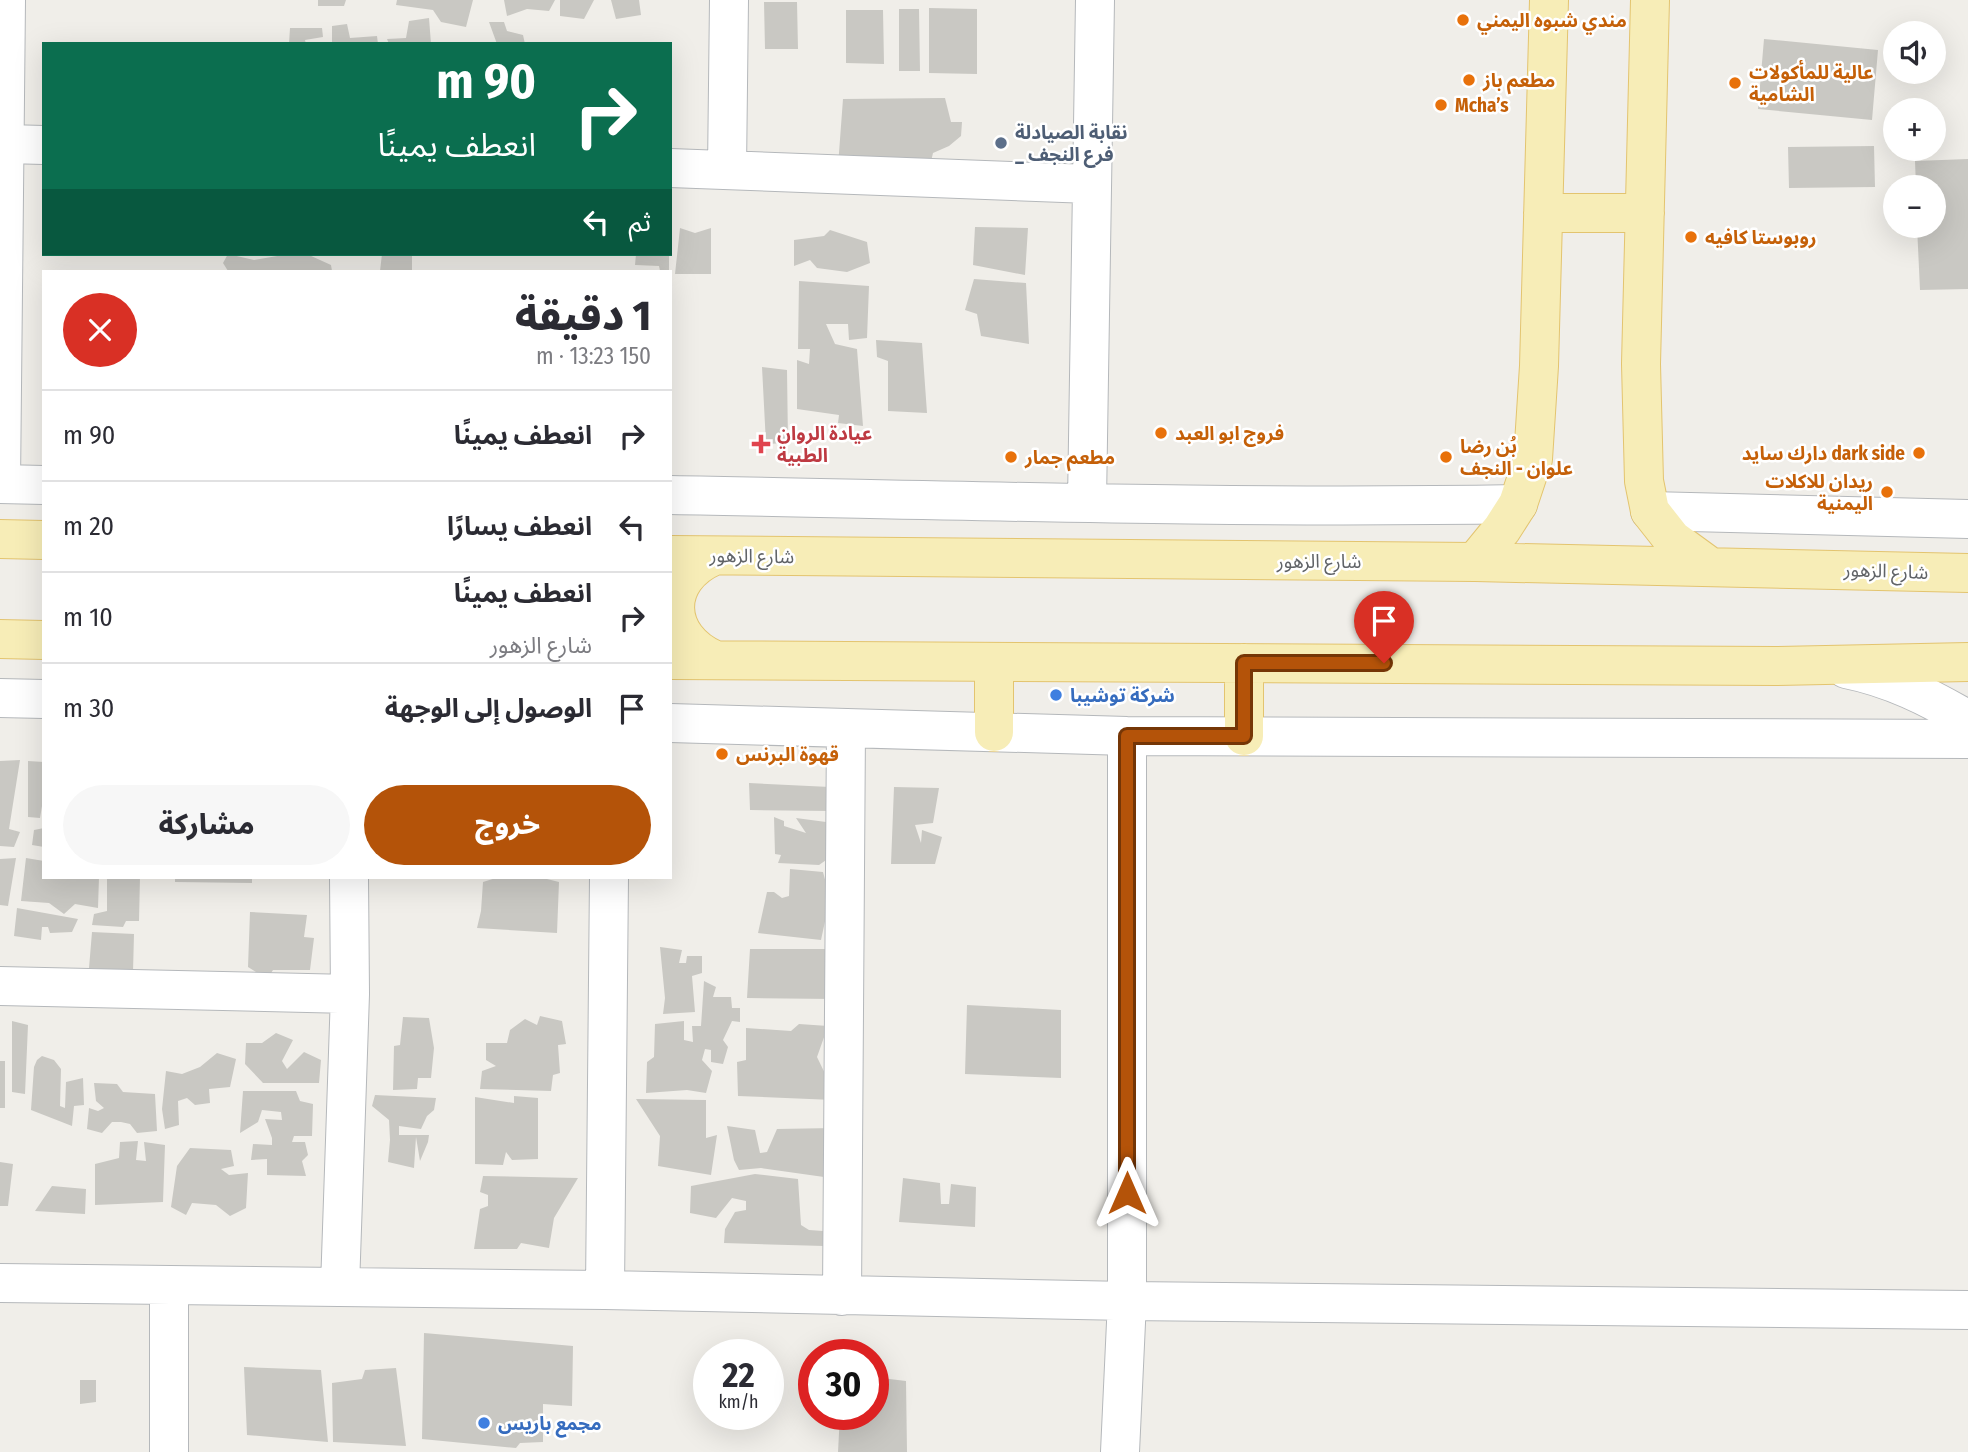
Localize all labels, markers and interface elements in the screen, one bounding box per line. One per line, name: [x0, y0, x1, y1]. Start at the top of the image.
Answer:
place label: مندي شبوه اليمني: [1477, 9, 1627, 35]
marker: مندي شبوه اليمني: [1455, 12, 1471, 28]
map controls: [1883, 21, 1946, 238]
button: sound: [1883, 21, 1946, 84]
text: 90 m: [436, 52, 536, 111]
place label: عالية للمأكولات الشامية: [1749, 59, 1874, 106]
place label: مطعم باز: [1482, 69, 1555, 95]
icon: right: [560, 70, 651, 161]
marker: مطعم باز: [1461, 72, 1477, 88]
marker: عالية للمأكولات الشامية: [1727, 75, 1743, 91]
place label: Mcha’s: [1455, 94, 1509, 117]
marker: Mcha’s: [1433, 97, 1449, 113]
button: +: [1883, 98, 1946, 161]
place label: نقابة الصيادلة _ فرع النجف: [1015, 121, 1127, 168]
text: انعطف يمينًا: [377, 126, 536, 164]
marker: نقابة الصيادلة _ فرع النجف: [993, 135, 1009, 151]
button: −: [1883, 175, 1946, 238]
icon: left: [577, 203, 615, 241]
text: ثم: [629, 207, 651, 238]
place label: روبوستا كافيه: [1705, 226, 1817, 249]
marker: روبوستا كافيه: [1683, 229, 1699, 245]
text: 1 دقيقة: [515, 291, 651, 341]
button: close: [63, 293, 137, 367]
text: 150 m · 13:23: [536, 342, 651, 370]
icon: right: [613, 417, 651, 455]
text: 90 m: [63, 420, 115, 451]
text: انعطف يمينًا: [454, 420, 592, 451]
place label: عيادة الروان الطبية: [777, 422, 872, 467]
place label: فروج ابو العبد: [1175, 422, 1284, 447]
marker: فروج ابو العبد: [1153, 425, 1169, 441]
marker: عيادة الروان الطبية: [751, 434, 771, 454]
place label: بُن رضا علوان - النجف: [1460, 435, 1573, 480]
place label: دارك سايد dark side: [1742, 442, 1905, 465]
marker: دارك سايد dark side: [1911, 445, 1927, 461]
place label: مطعم جمار: [1024, 446, 1115, 472]
marker: مطعم جمار: [1003, 449, 1019, 465]
marker: بُن رضا علوان - النجف: [1438, 449, 1454, 465]
place label: ريدان للاكلات اليمنية: [1765, 470, 1873, 515]
marker: ريدان للاكلات اليمنية: [1879, 484, 1895, 500]
icon: left: [613, 508, 651, 546]
text: 20 m: [63, 511, 114, 542]
text: انعطف يسارًا: [447, 511, 592, 542]
street label: شارع الزهور: [708, 544, 794, 570]
street label: شارع الزهور: [1276, 550, 1361, 575]
street label: شارع الزهور: [1842, 558, 1929, 586]
text: انعطف يمينًا: [454, 578, 592, 609]
pin: [1354, 591, 1414, 663]
icon: right: [613, 599, 651, 637]
text: 10 m: [63, 602, 113, 633]
icon: arrive: [1365, 602, 1403, 640]
text: شارع الزهور: [490, 631, 592, 659]
place label: شركة توشيبا: [1070, 684, 1175, 707]
marker: شركة توشيبا: [1048, 687, 1064, 703]
icon: arrive: [613, 690, 651, 728]
text: 30 m: [63, 693, 114, 724]
text: الوصول إلى الوجهة: [385, 693, 592, 724]
place label: قهوة البرنس: [736, 743, 839, 766]
marker: قهوة البرنس: [714, 746, 730, 762]
button: مشاركة: [63, 785, 350, 865]
button: خروج: [364, 785, 651, 865]
position arrow: [1090, 1156, 1164, 1230]
speed limit sign: 30: [798, 1339, 889, 1430]
text: 22: [722, 1354, 755, 1396]
text: km/h: [718, 1391, 759, 1413]
place label: مجمع باريس: [498, 1412, 602, 1438]
marker: مجمع باريس: [476, 1415, 492, 1431]

